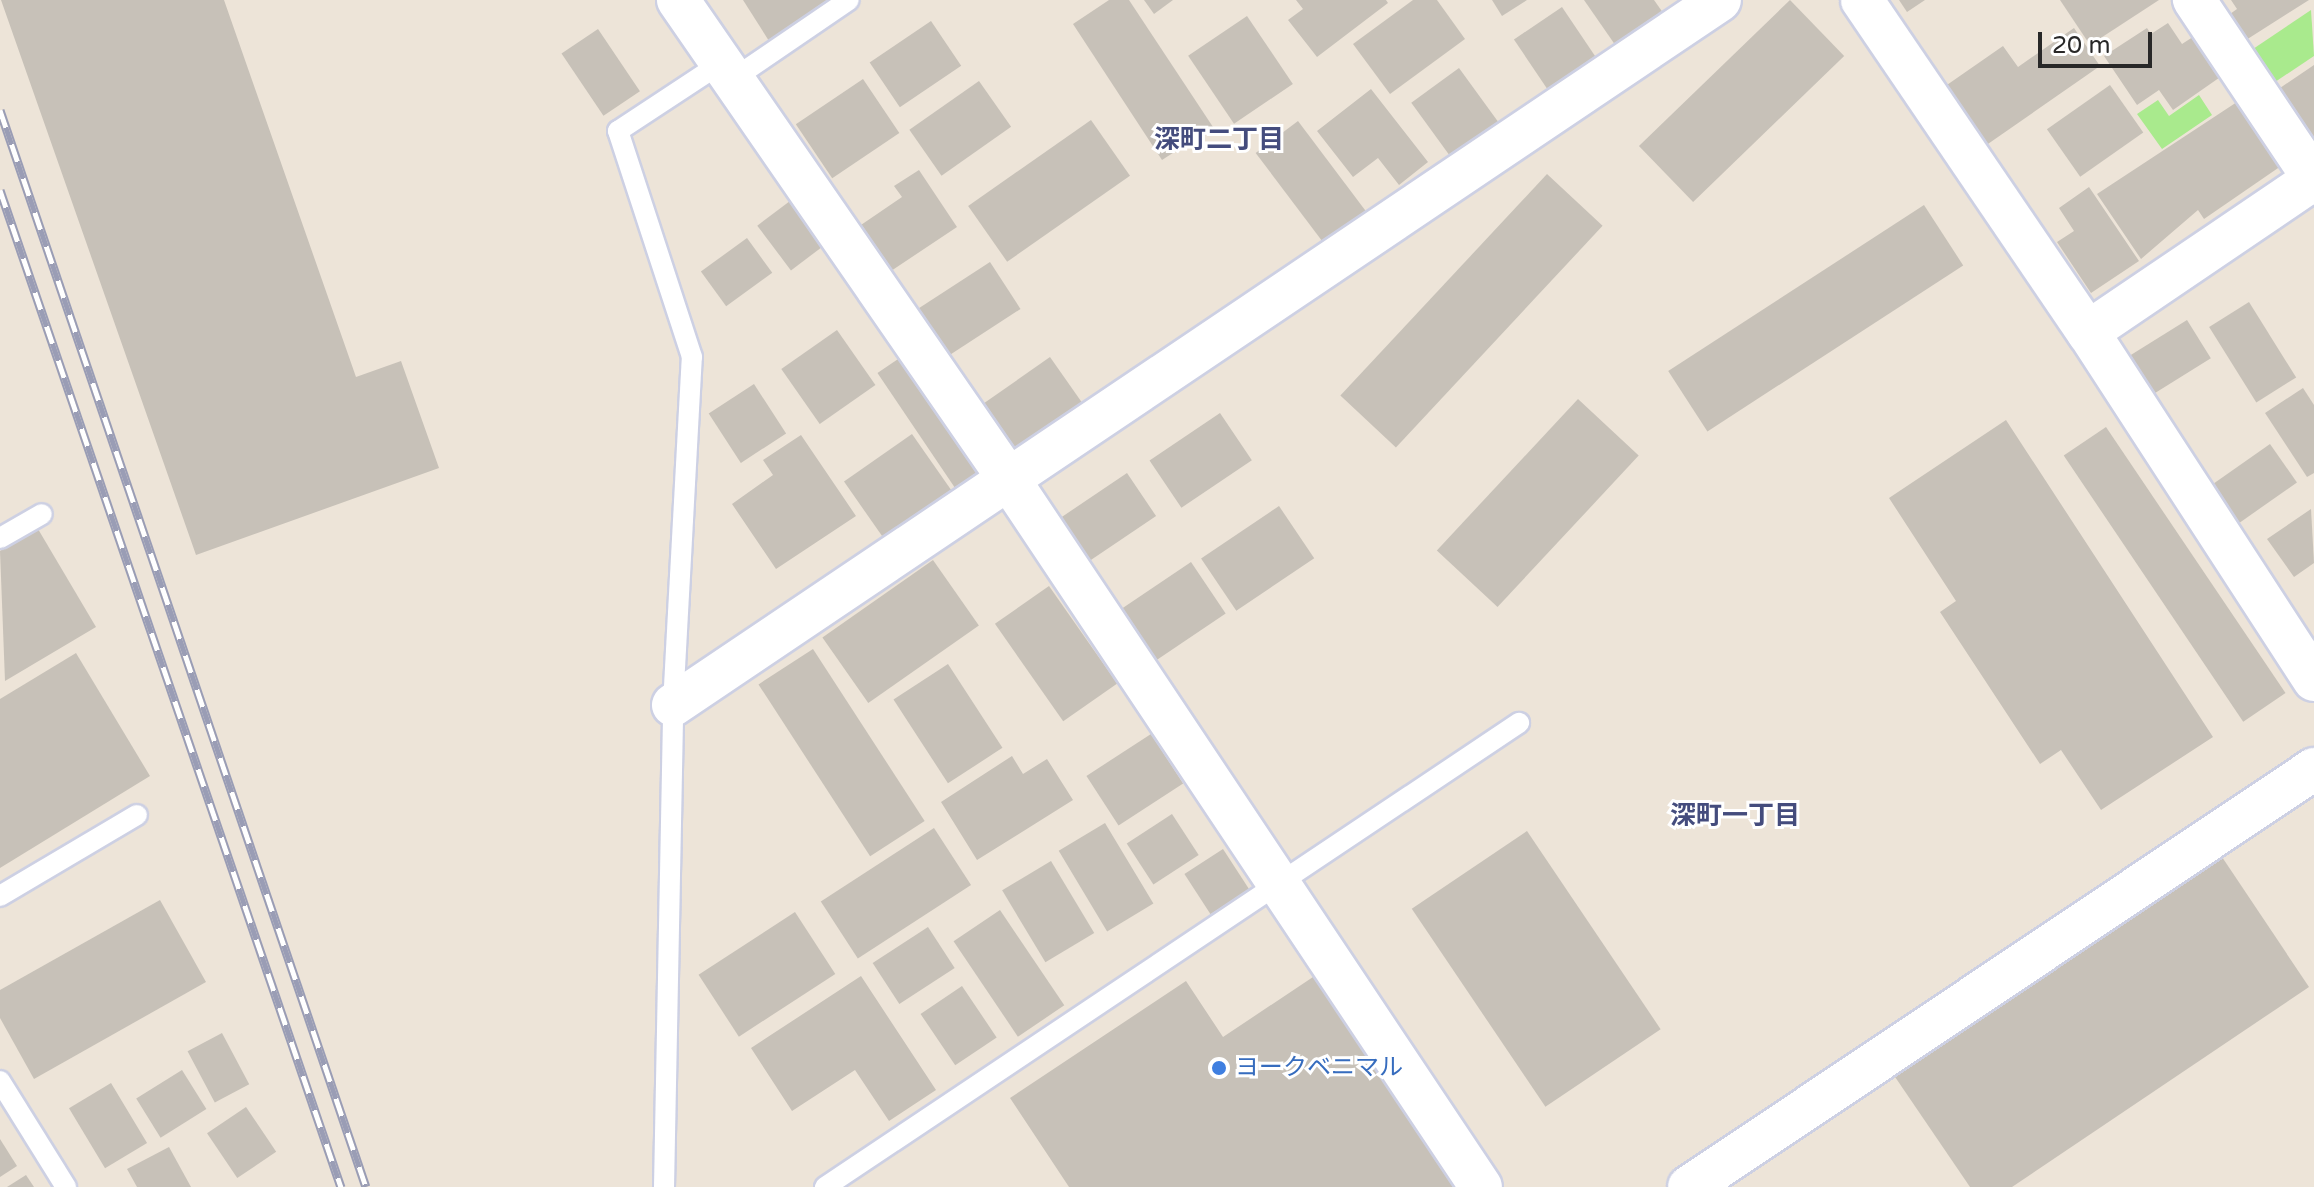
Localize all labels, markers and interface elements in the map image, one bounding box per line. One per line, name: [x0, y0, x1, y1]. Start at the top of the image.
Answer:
scale bar: [2042, 16, 2156, 66]
text: 20 m: [2052, 31, 2110, 60]
district label: 深町二丁目: [1154, 124, 1284, 156]
district label: 深町一丁目: [1670, 800, 1800, 832]
place label: ヨークベニマル: [1235, 1054, 1403, 1082]
marker: ヨークベニマル: [1210, 1059, 1228, 1077]

